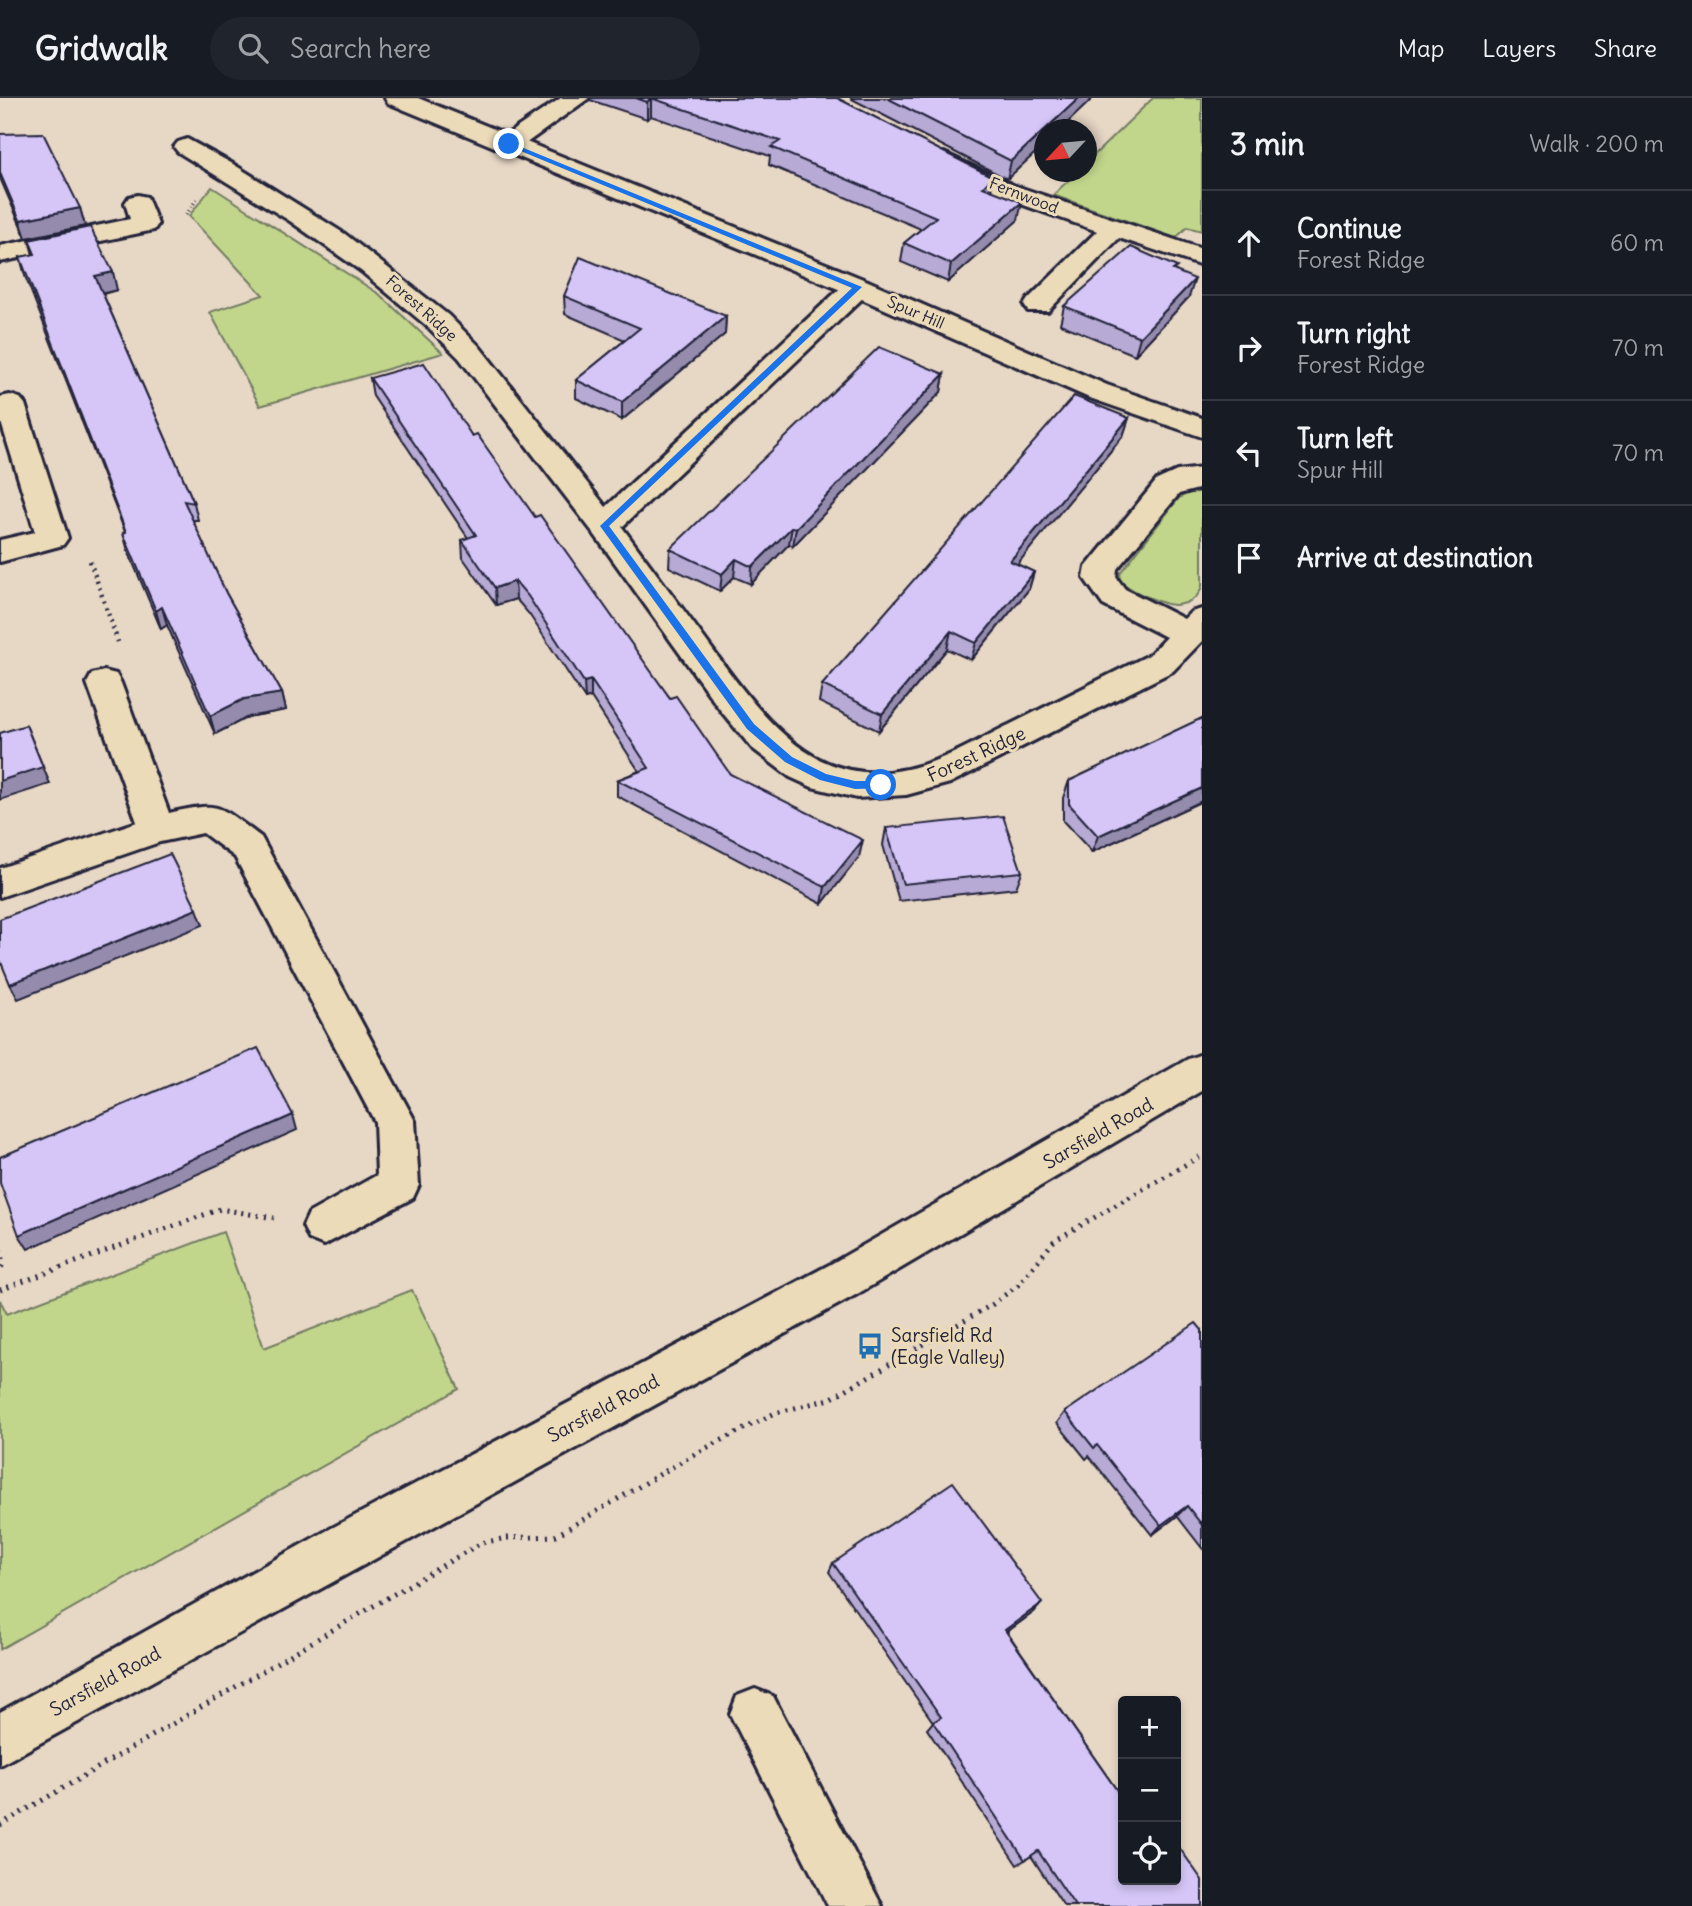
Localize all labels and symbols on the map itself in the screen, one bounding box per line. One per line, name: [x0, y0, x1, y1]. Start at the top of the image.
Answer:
north arrow: [1034, 119, 1097, 182]
route end: [493, 128, 524, 159]
street label: Fernwood: [987, 173, 1061, 217]
street label: Forest Ridge: [382, 271, 462, 345]
street label: Spur Hill: [885, 291, 947, 333]
street label: Forest Ridge: [923, 721, 1029, 787]
route start: [865, 769, 896, 800]
street label: Sarsfield Road: [1039, 1092, 1157, 1174]
place label: Sarsfield Rd (Eagle Valley): [891, 1323, 1005, 1369]
bus stop icon: Sarsfield Rd (Eagle Valley): [855, 1331, 885, 1361]
street label: Sarsfield Road: [543, 1369, 663, 1447]
street label: Sarsfield Road: [45, 1641, 165, 1721]

